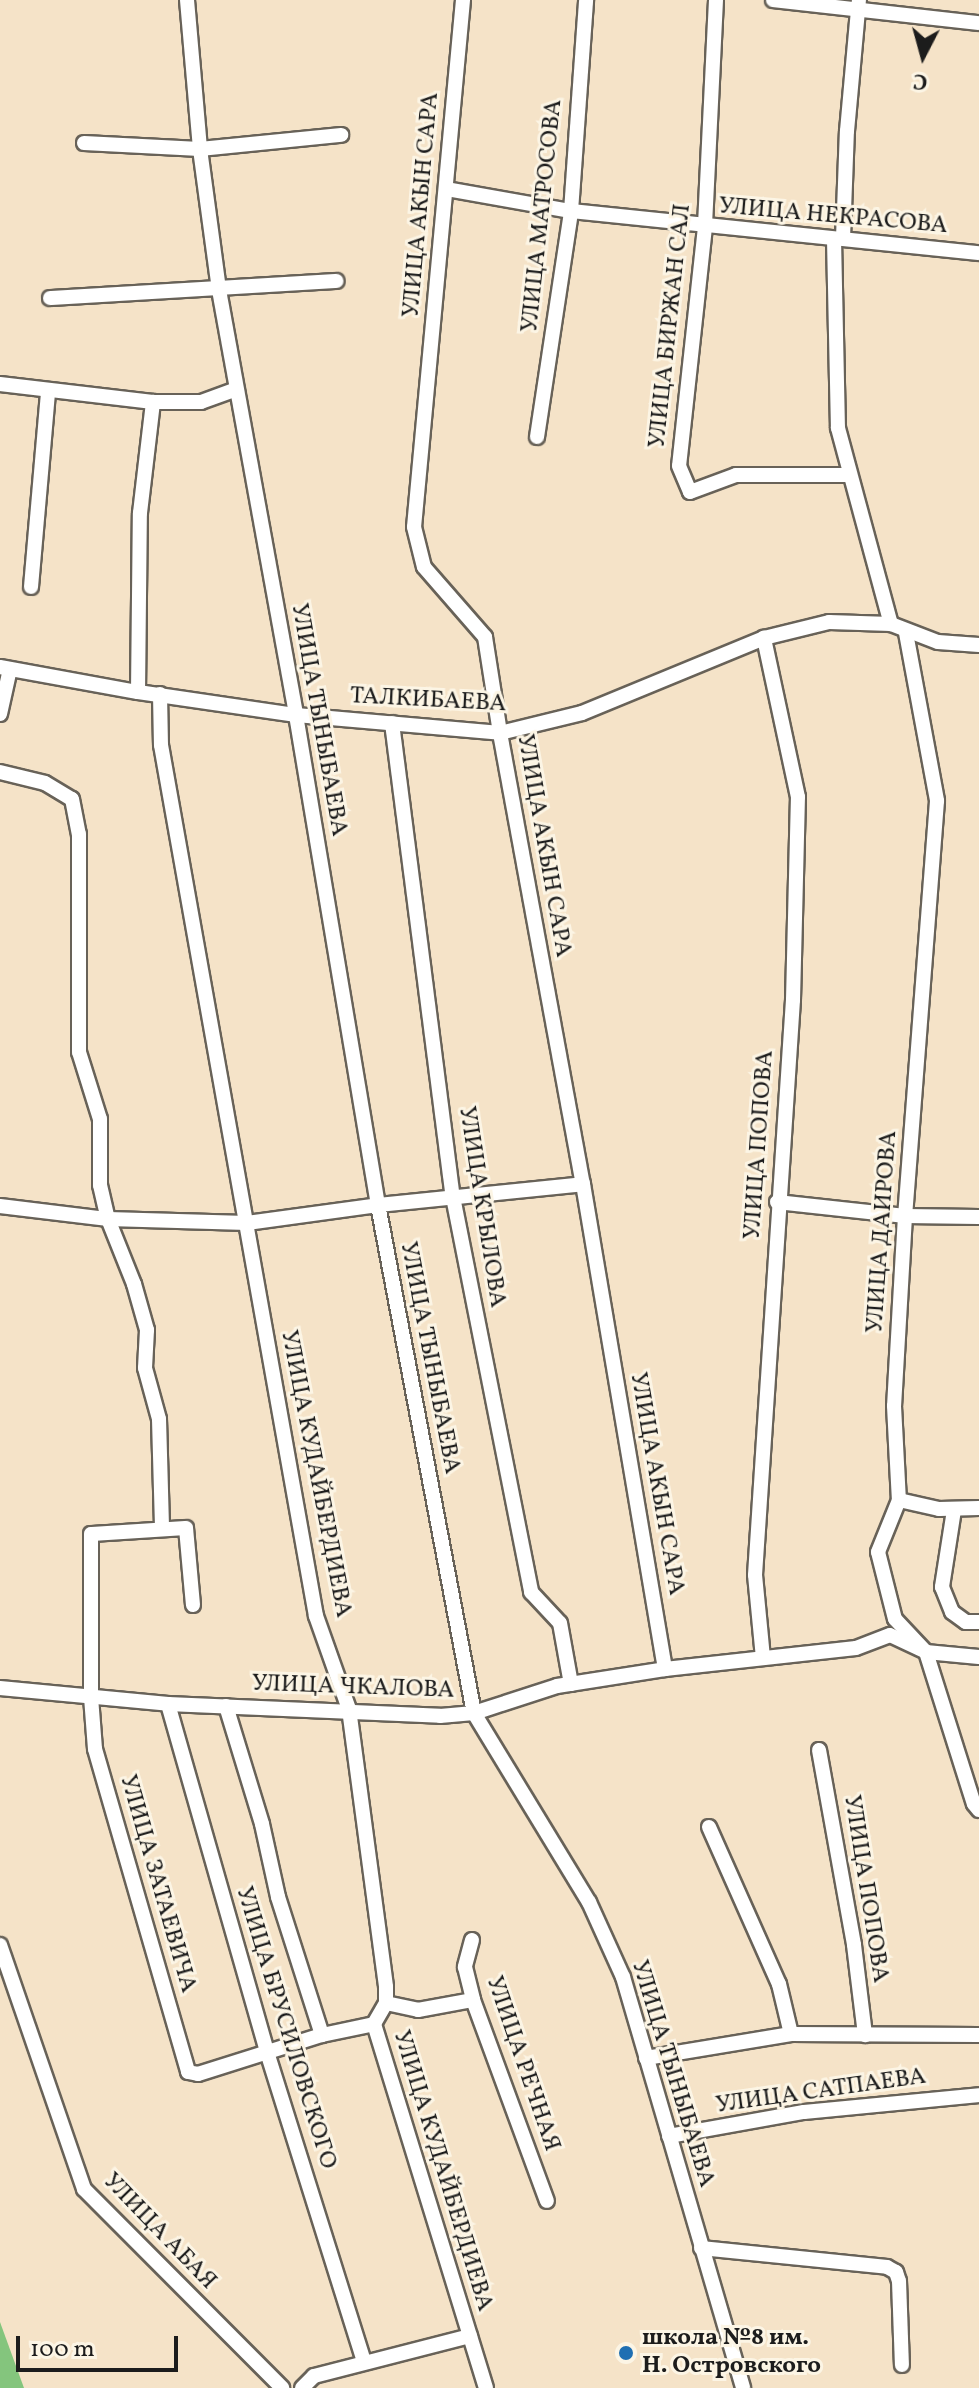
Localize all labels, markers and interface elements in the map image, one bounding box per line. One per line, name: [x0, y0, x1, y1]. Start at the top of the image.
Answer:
north arrow: [883, 16, 963, 96]
text: С: [912, 64, 929, 97]
street label: УЛИЦА АКЫН САРА: [398, 91, 446, 319]
street label: УЛИЦА МАТРОСОВА: [516, 98, 570, 334]
street label: УЛИЦА НЕКРАСОВА: [717, 193, 949, 241]
street label: УЛИЦА БИРЖАН САЛ: [644, 202, 698, 450]
street label: УЛИЦА ТЫНЫБАЕВА: [283, 601, 353, 839]
street label: ТАЛКИБАЕВА: [349, 683, 507, 719]
street label: УЛИЦА АКЫН САРА: [509, 732, 577, 960]
street label: УЛИЦА ПОПОВА: [739, 1049, 781, 1241]
street label: УЛИЦА КРЫЛОВА: [451, 1104, 511, 1310]
street label: УЛИЦА ДАИРОВА: [862, 1130, 904, 1334]
street label: УЛИЦА ТЫНЫБАЕВА: [392, 1239, 466, 1477]
street label: УЛИЦА КУДАЙБЕРДИЕВА: [273, 1328, 357, 1620]
street label: УЛИЦА АКЫН САРА: [622, 1370, 690, 1598]
street label: УЛИЦА ЧКАЛОВА: [251, 1670, 455, 1706]
street label: УЛИЦА ЗАТАЕВИЧА: [112, 1772, 202, 1996]
street label: УЛИЦА ПОПОВА: [836, 1793, 894, 1985]
street label: УЛИЦА БРУСИЛОВСКОГО: [228, 1883, 342, 2173]
street label: УЛИЦА ТЫНЫБАЕВА: [624, 1957, 720, 2191]
street label: УЛИЦА РЕЧНАЯ: [479, 1973, 565, 2155]
street label: УЛИЦА КУДАЙБЕРДИЕВА: [386, 2027, 498, 2315]
street label: УЛИЦА САТПАЕВА: [714, 2063, 928, 2121]
street label: УЛИЦА АБАЯ: [96, 2168, 222, 2296]
scale bar: [20, 2320, 182, 2370]
place label: школа №8 им. Н. Островского: [642, 2325, 821, 2381]
text: 100 m: [30, 2333, 95, 2367]
marker: школа №8 им. Н. Островского: [617, 2344, 635, 2362]

